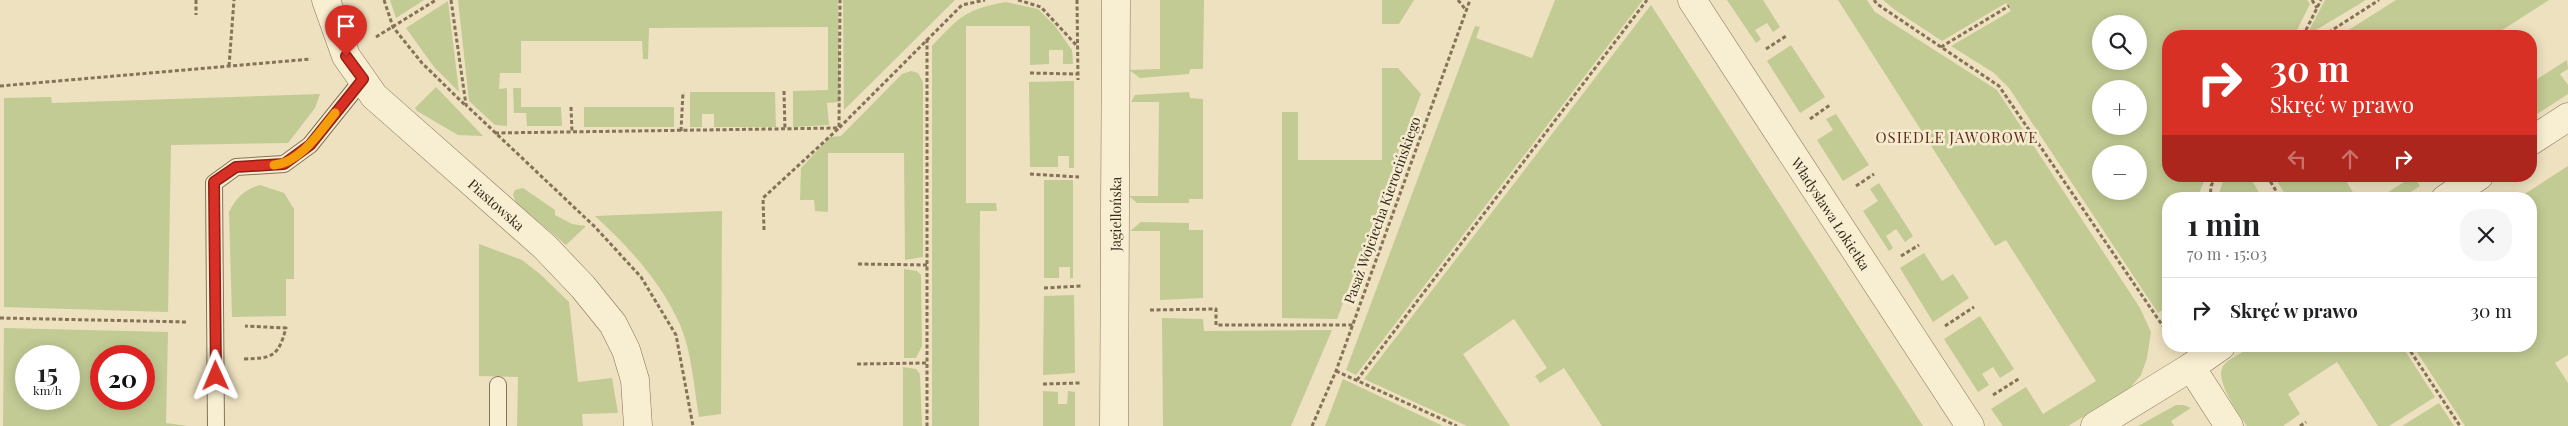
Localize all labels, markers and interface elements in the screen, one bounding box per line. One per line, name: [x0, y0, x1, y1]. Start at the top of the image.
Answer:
pin: [325, 5, 367, 56]
icon: arrive: [332, 12, 360, 40]
map controls: [2092, 15, 2147, 200]
button: search: [2092, 15, 2147, 70]
text: 30 m: [2270, 44, 2350, 91]
icon: right: [2187, 50, 2252, 115]
button: +: [2092, 80, 2147, 135]
text: Skręć w prawo: [2270, 89, 2414, 119]
street label: Pasaż Wojciecha Kierocińskiego: [1339, 114, 1425, 306]
district label: OSIEDLE JAWOROWE: [1875, 127, 2039, 147]
button: −: [2092, 145, 2147, 200]
icon: left: [2283, 145, 2311, 173]
icon: ahead: [2336, 145, 2364, 173]
icon: right: [2389, 145, 2417, 173]
street label: Władysława Łokietka: [1787, 153, 1875, 274]
street label: Piastowska: [464, 174, 529, 235]
street label: Jagiellońska: [1105, 177, 1125, 252]
text: 1 min: [2187, 204, 2261, 244]
button: close: [2460, 209, 2512, 261]
text: 70 m · 15:03: [2187, 243, 2267, 264]
icon: right: [2187, 296, 2215, 324]
text: Skręć w prawo: [2230, 297, 2358, 323]
text: 30 m: [2470, 297, 2512, 323]
speed limit sign: 20: [90, 345, 155, 410]
position arrow: [189, 349, 241, 401]
text: 15: [37, 355, 58, 388]
text: km/h: [33, 382, 62, 398]

